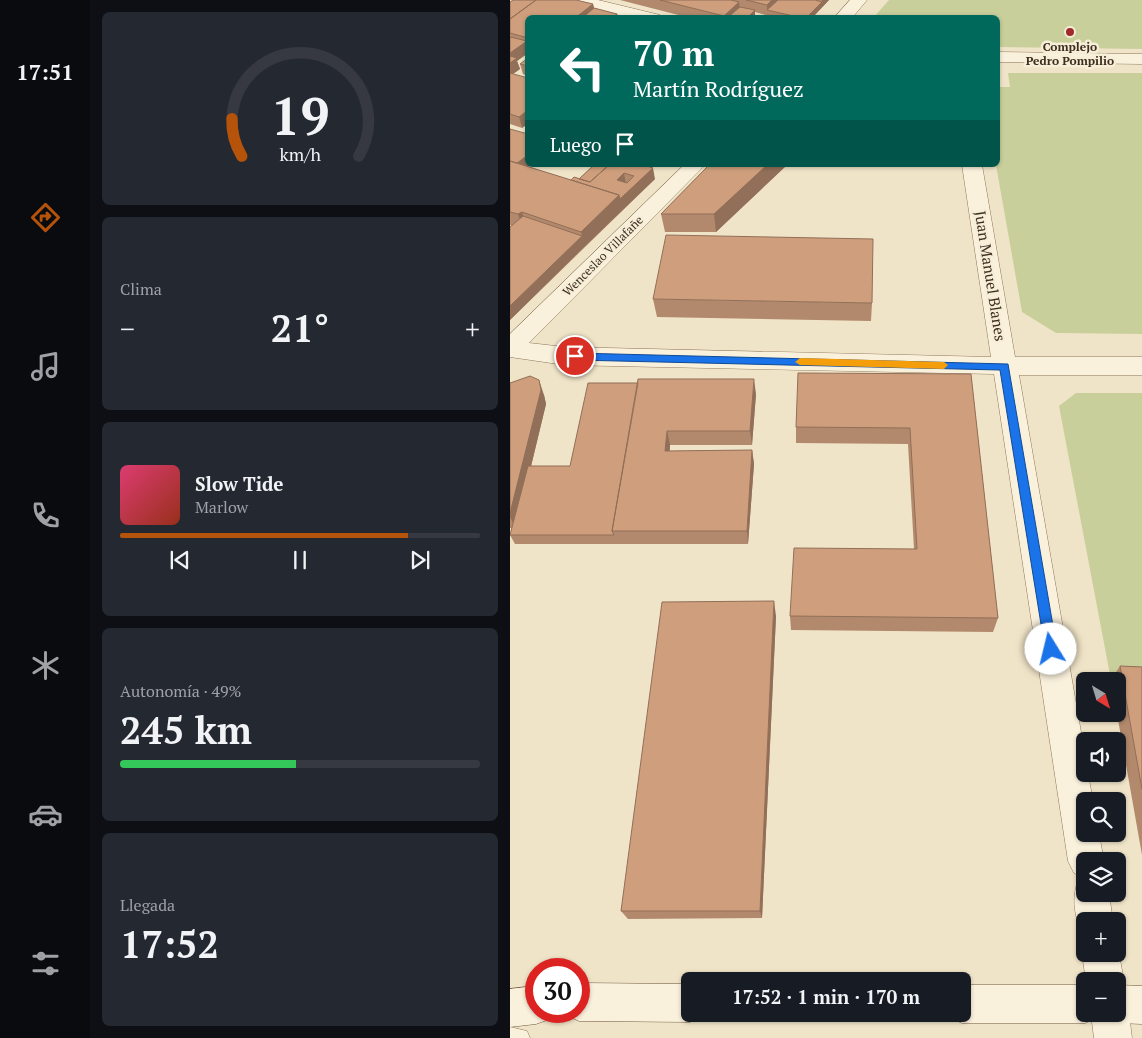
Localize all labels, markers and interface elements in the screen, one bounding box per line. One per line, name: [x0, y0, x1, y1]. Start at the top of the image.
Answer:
marker: Complejo Pedro Pompilio: [1064, 26, 1076, 38]
text: 70 m: [633, 30, 714, 76]
icon: left: [550, 35, 615, 100]
place label: Complejo Pedro Pompilio: [1026, 39, 1114, 68]
text: 17:51: [16, 57, 74, 86]
text: Martín Rodríguez: [633, 74, 804, 103]
text: 19: [271, 81, 329, 150]
icon: arrive: [611, 130, 639, 158]
text: Luego: [550, 132, 601, 157]
text: km/h: [279, 142, 321, 166]
icon: directions: [28, 200, 63, 235]
street label: Juan Manuel Blanes: [971, 209, 1011, 343]
street label: Wenceslao Villafañe: [559, 212, 646, 299]
text: Clima: [120, 278, 162, 300]
text: 21°: [271, 303, 329, 353]
text: −: [120, 310, 135, 347]
text: +: [465, 310, 480, 347]
pin: [554, 335, 596, 377]
icon: arrive: [561, 342, 589, 370]
icon: music: [28, 349, 63, 384]
text: Slow Tide: [195, 471, 284, 496]
text: Marlow: [195, 496, 248, 518]
icon: phone: [28, 498, 63, 533]
icon: previous: [166, 546, 194, 574]
icon: pause: [286, 546, 314, 574]
icon: next: [406, 546, 434, 574]
position arrow: [1024, 622, 1076, 674]
icon: climate: [28, 648, 63, 683]
north arrow: [1076, 672, 1126, 722]
map controls: [1076, 672, 1126, 1022]
text: Autonomía · 49%: [120, 680, 242, 702]
text: 245 km: [120, 705, 252, 755]
button: sound: [1076, 732, 1126, 782]
button: search: [1076, 792, 1126, 842]
icon: car: [28, 797, 63, 832]
button: layers: [1076, 852, 1126, 902]
text: Llegada: [120, 894, 175, 916]
button: +: [1076, 912, 1126, 962]
text: 17:52: [120, 919, 219, 969]
icon: filters: [28, 946, 63, 981]
speed limit sign: 30: [525, 958, 590, 1023]
button: −: [1076, 972, 1126, 1022]
text: 17:52 · 1 min · 170 m: [732, 984, 920, 1009]

